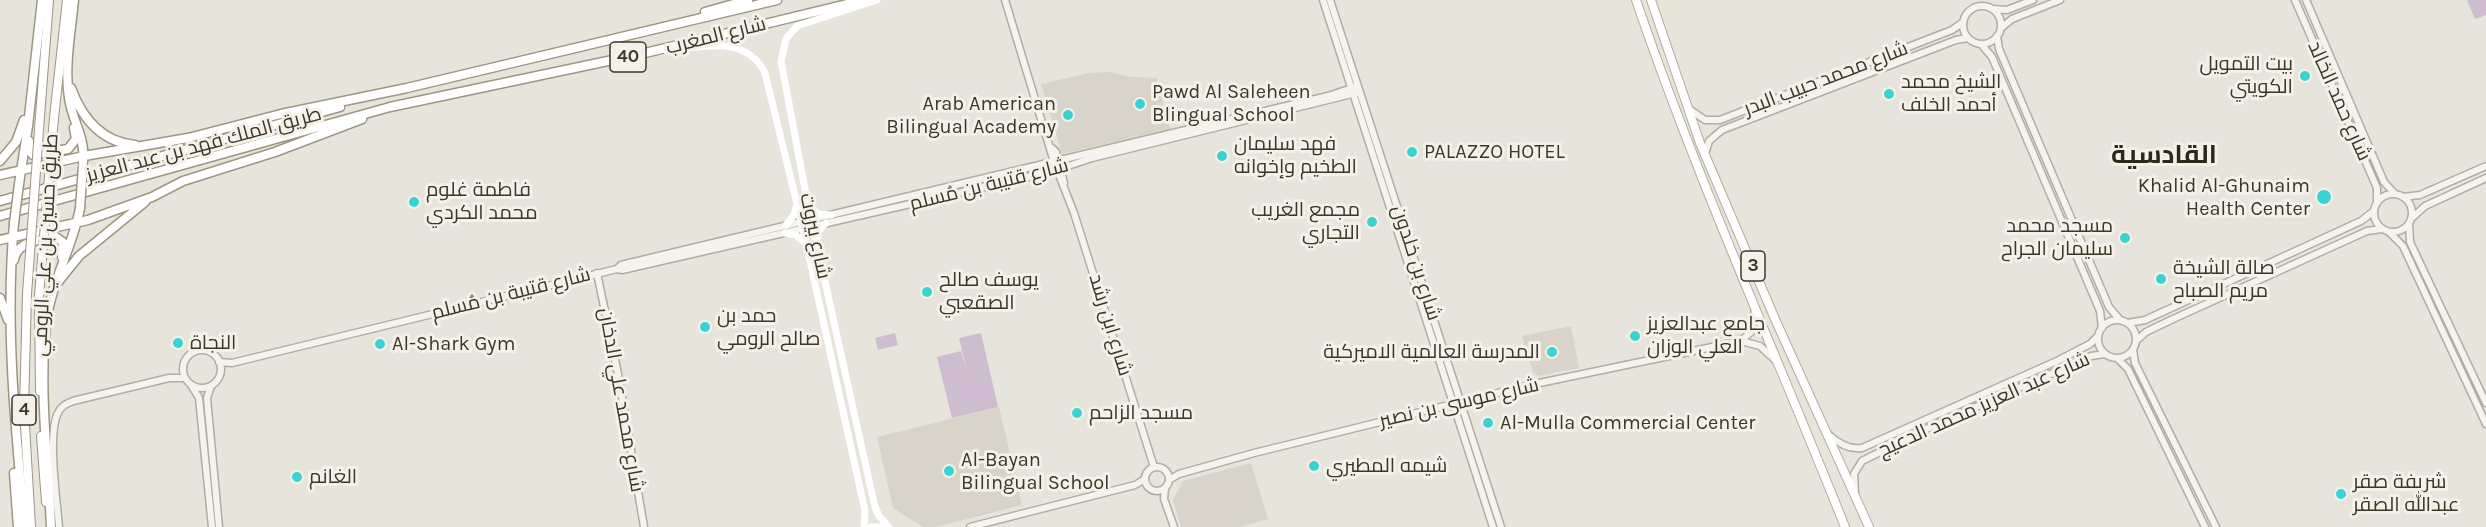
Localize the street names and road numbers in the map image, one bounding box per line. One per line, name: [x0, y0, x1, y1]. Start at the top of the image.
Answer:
street label: شارع المغرب: [663, 12, 769, 60]
street label: شارع محمد حبيب البدر: [1740, 37, 1912, 121]
street label: شارع حمد الخالد: [2302, 37, 2376, 165]
road number: 40: [610, 42, 646, 72]
street label: طريق الملك فهد بن عبد العزيز: [84, 102, 324, 188]
street label: طريق حسين بن علي الرومي: [28, 133, 64, 357]
street label: شارع قتيبة بن مُسلم: [907, 154, 1071, 216]
street label: شارع بيروت: [794, 191, 836, 281]
street label: شارع بن خلدون: [1386, 202, 1446, 324]
road number: 3: [1741, 251, 1765, 281]
street label: شارع قتيبة بن مُسلم: [429, 263, 593, 325]
street label: شارع ابن رشد: [1083, 271, 1137, 379]
street label: شارع محمد علي الدخان: [593, 306, 649, 494]
street label: شارع عبد العزيز محمد الدعيج: [1874, 347, 2094, 463]
street label: شارع موسى بن نصير: [1377, 373, 1541, 433]
road number: 4: [12, 395, 36, 425]

